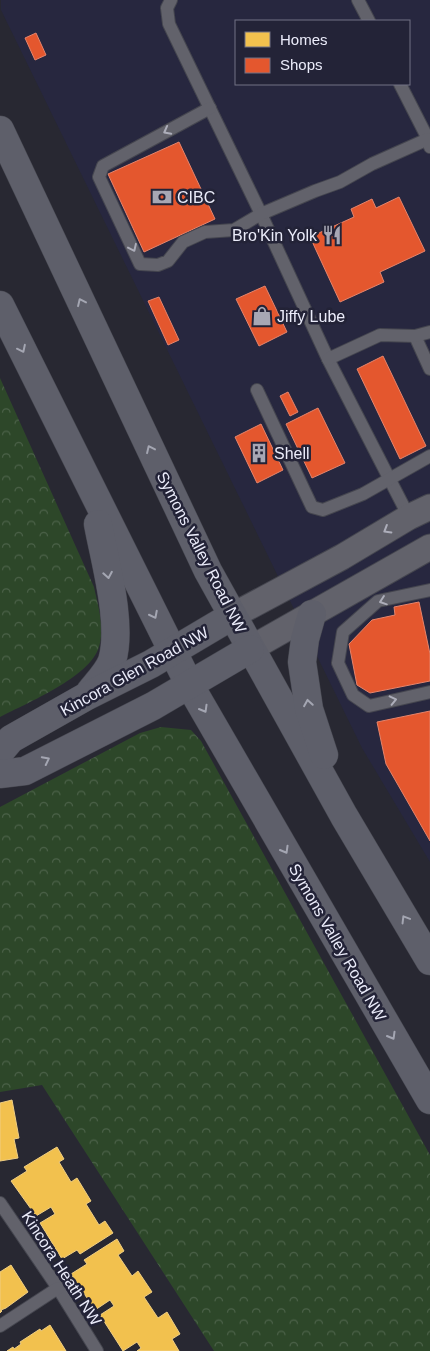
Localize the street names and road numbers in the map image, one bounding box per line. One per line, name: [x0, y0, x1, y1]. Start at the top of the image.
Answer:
street label: Symons Valley Road NW: [153, 469, 250, 636]
street label: Kincora Glen Road NW: [57, 623, 212, 719]
street label: Symons Valley Road NW: [286, 861, 390, 1025]
street label: Kincora Heath NW: [18, 1208, 105, 1329]

